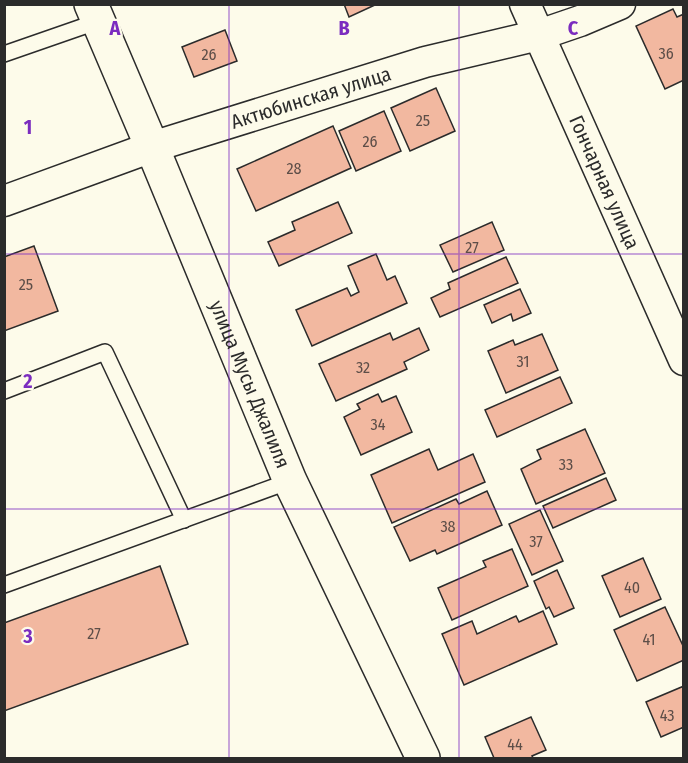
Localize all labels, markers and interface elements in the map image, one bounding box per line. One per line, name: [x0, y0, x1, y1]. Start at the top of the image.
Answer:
text: A: [109, 16, 122, 40]
text: B: [338, 16, 350, 40]
text: C: [568, 16, 579, 40]
house number: 36: [658, 44, 674, 63]
house number: 26: [202, 45, 217, 64]
street label: Актюбинская улица: [228, 61, 394, 134]
house number: 25: [416, 111, 430, 130]
street label: Гончарная улица: [564, 111, 645, 253]
text: 1: [24, 115, 32, 139]
house number: 26: [363, 132, 378, 151]
house number: 28: [286, 159, 302, 178]
house number: 27: [465, 238, 479, 257]
house number: 25: [19, 275, 33, 294]
street label: улица Мусы Джалиля: [205, 297, 295, 471]
house number: 31: [516, 352, 530, 371]
house number: 32: [356, 358, 370, 377]
text: 2: [22, 369, 33, 393]
house number: 34: [371, 415, 386, 434]
house number: 33: [559, 455, 573, 474]
house number: 38: [440, 517, 456, 536]
house number: 37: [529, 532, 543, 551]
house number: 40: [624, 578, 640, 597]
text: 3: [22, 624, 33, 648]
house number: 27: [87, 624, 101, 643]
house number: 41: [642, 630, 656, 649]
house number: 43: [660, 706, 674, 725]
house number: 44: [507, 735, 523, 754]

